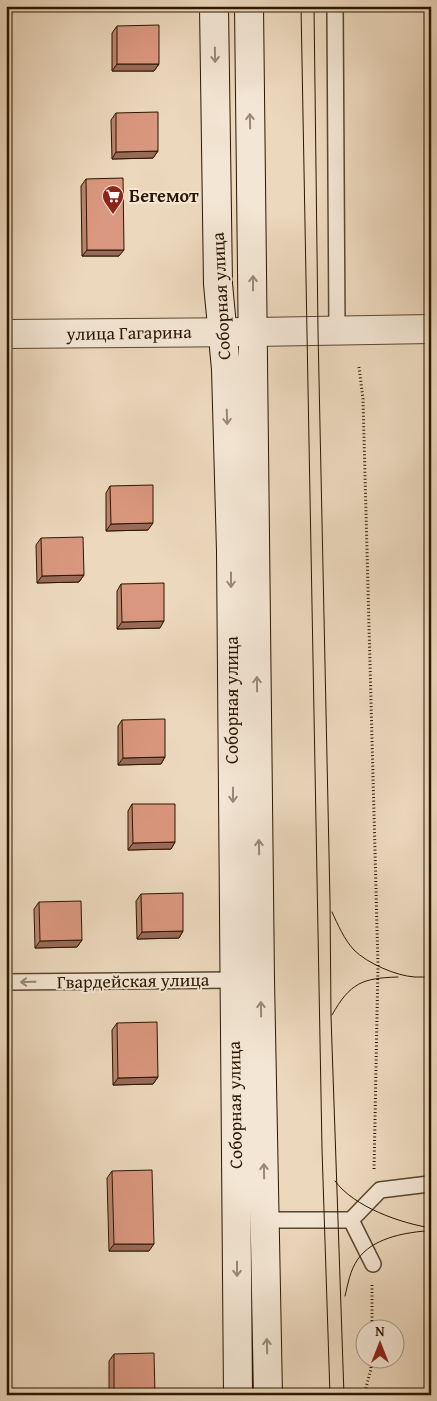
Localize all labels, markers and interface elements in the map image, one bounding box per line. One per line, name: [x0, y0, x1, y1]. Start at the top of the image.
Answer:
one-way arrow: [210, 46, 220, 63]
one-way arrow: [246, 113, 255, 129]
place label: Бегемот: [129, 182, 199, 209]
supermarket icon: Бегемот: [101, 184, 125, 215]
street label: Соборная улица: [204, 231, 237, 361]
one-way arrow: [248, 275, 258, 292]
street label: улица Гагарина: [65, 318, 192, 347]
one-way arrow: [222, 409, 232, 425]
one-way arrow: [226, 572, 236, 588]
street label: Соборная улица: [218, 636, 245, 764]
one-way arrow: [252, 676, 262, 692]
one-way arrow: [228, 786, 238, 803]
one-way arrow: [254, 839, 264, 855]
street label: Гвардейская улица: [57, 966, 210, 995]
one-way arrow: [20, 977, 36, 987]
one-way arrow: [256, 1001, 266, 1018]
street label: Соборная улица: [220, 1040, 249, 1169]
one-way arrow: [259, 1164, 269, 1180]
one-way arrow: [232, 1260, 242, 1277]
north arrow: [354, 1318, 404, 1368]
text: N: [375, 1321, 385, 1341]
one-way arrow: [262, 1338, 272, 1354]

